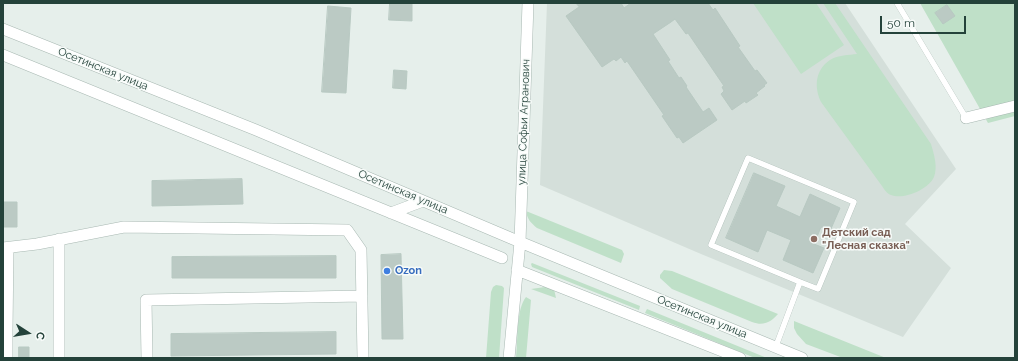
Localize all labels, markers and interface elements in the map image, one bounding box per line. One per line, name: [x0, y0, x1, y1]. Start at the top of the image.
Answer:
scale bar: [882, 8, 968, 34]
text: 50 m: [887, 16, 915, 30]
street label: Осетинская улица: [56, 45, 150, 93]
street label: улица Софьи Агранович: [515, 59, 533, 185]
street label: Осетинская улица: [356, 167, 450, 217]
place label: Детский сад "Лесная сказка": [822, 226, 910, 252]
marker: Детский сад "Лесная сказка": [809, 234, 819, 244]
place label: Ozon: [395, 264, 422, 278]
marker: Ozon: [382, 266, 392, 276]
street label: Осетинская улица: [655, 293, 749, 341]
north arrow: [8, 313, 48, 353]
text: С: [33, 331, 47, 341]

